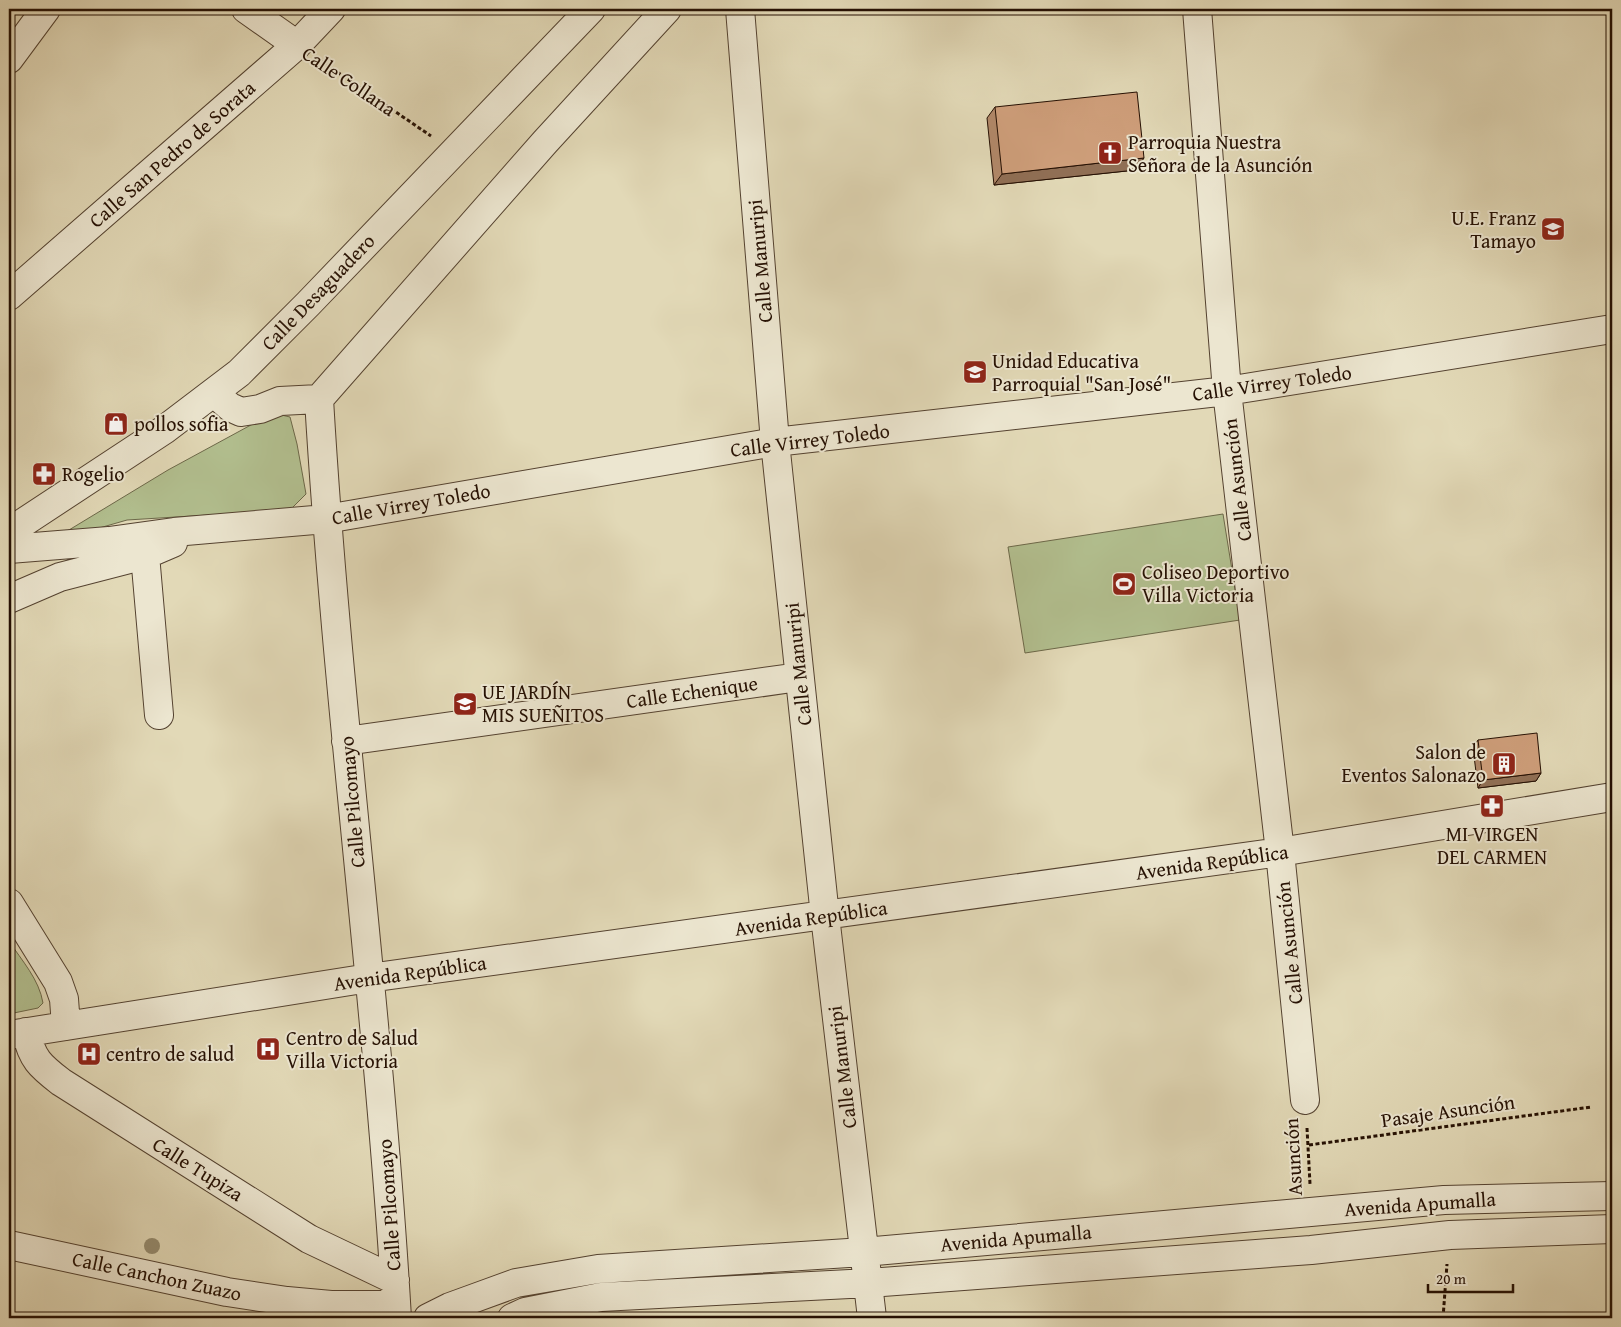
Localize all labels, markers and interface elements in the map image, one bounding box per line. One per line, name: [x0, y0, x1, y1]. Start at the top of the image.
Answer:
street label: Calle Collana: [296, 38, 403, 123]
street label: Calle San Pedro de Sorata: [82, 73, 262, 234]
place label: Parroquia Nuestra Señora de la Asunción: [1128, 127, 1312, 179]
church icon: Parroquia Nuestra Señora de la Asunción: [1097, 140, 1123, 166]
street label: Calle Manuripi: [740, 198, 779, 324]
place label: U.E. Franz Tamayo: [1451, 203, 1536, 255]
school or university icon: U.E. Franz Tamayo: [1540, 216, 1566, 242]
street label: Calle Desaguadero: [254, 227, 381, 357]
place label: Unidad Educativa Parroquial "San José": [992, 346, 1171, 398]
street label: Calle Virrey Toledo: [1190, 357, 1353, 408]
school or university icon: Unidad Educativa Parroquial "San José": [962, 359, 988, 385]
place label: pollos sofia: [134, 409, 229, 438]
shop icon: pollos sofia: [103, 411, 129, 437]
street label: Calle Virrey Toledo: [729, 415, 891, 464]
street label: Calle Asunción: [1215, 417, 1258, 543]
place label: Rogelio: [62, 459, 125, 488]
pharmacy icon: Rogelio: [31, 461, 57, 487]
street label: Calle Virrey Toledo: [329, 475, 492, 532]
place label: Coliseo Deportivo Villa Victoria: [1142, 557, 1289, 609]
sports icon: Coliseo Deportivo Villa Victoria: [1111, 571, 1137, 597]
street label: Calle Manuripi: [777, 601, 818, 727]
street label: Calle Echenique: [624, 668, 759, 715]
place label: UE JARDÍN MIS SUEÑITOS: [482, 677, 604, 729]
school or university icon: UE JARDÍN MIS SUEÑITOS: [452, 691, 478, 717]
street label: Calle Pilcomayo: [331, 735, 372, 869]
place label: Salon de Eventos Salonazo: [1341, 737, 1486, 789]
building icon: Salon de Eventos Salonazo: [1491, 751, 1517, 777]
pharmacy icon: MI VIRGEN DEL CARMEN: [1479, 793, 1505, 819]
place label: MI VIRGEN DEL CARMEN: [1437, 819, 1547, 871]
street label: Avenida República: [1134, 836, 1291, 887]
street label: Calle Asunción: [1268, 880, 1309, 1006]
street label: Avenida República: [733, 892, 890, 943]
street label: Avenida República: [332, 947, 489, 998]
street label: Calle Manuripi: [820, 1004, 863, 1130]
place label: Centro de Salud Villa Victoria: [286, 1023, 418, 1075]
hospital icon: Centro de Salud Villa Victoria: [255, 1036, 281, 1062]
place label: centro de salud: [106, 1039, 234, 1068]
hospital icon: centro de salud: [76, 1041, 102, 1067]
street label: Pasaje Asunción: [1379, 1087, 1517, 1134]
street label: Asunción: [1276, 1117, 1309, 1197]
street label: Calle Tupiza: [147, 1129, 250, 1208]
street label: Calle Pilcomayo: [369, 1138, 408, 1272]
street label: Avenida Apumalla: [1343, 1184, 1497, 1223]
street label: Avenida Apumalla: [939, 1216, 1093, 1259]
street label: Calle Canchon Zuazo: [70, 1243, 244, 1308]
scale bar: [1428, 1262, 1514, 1294]
text: 20 m: [1436, 1268, 1467, 1289]

